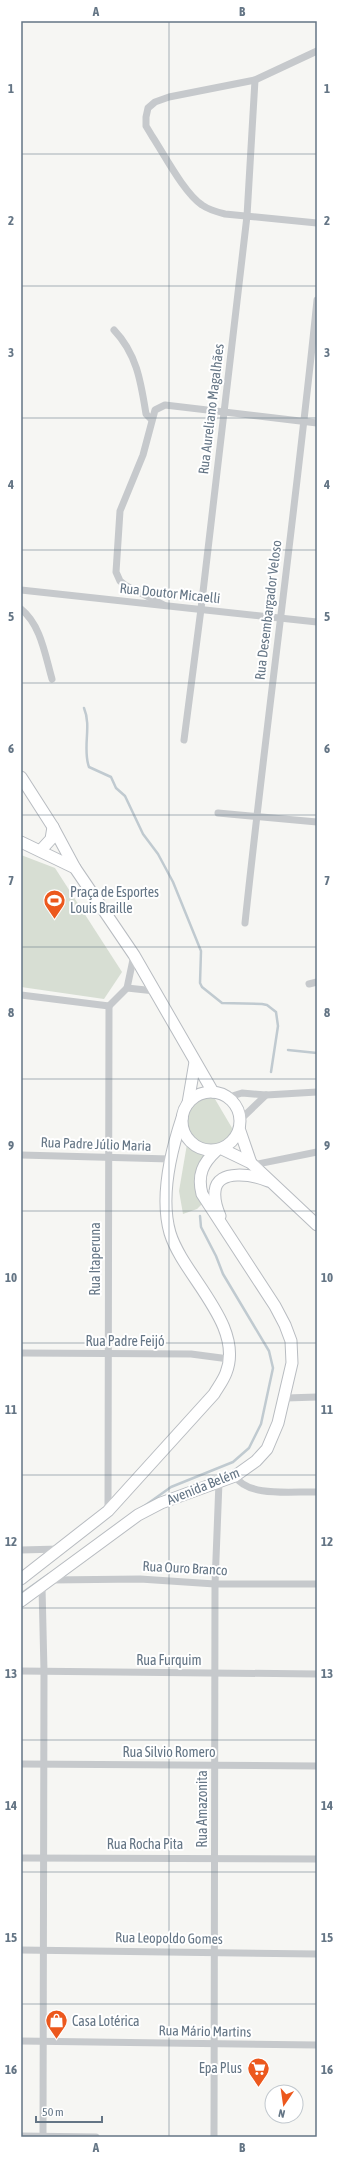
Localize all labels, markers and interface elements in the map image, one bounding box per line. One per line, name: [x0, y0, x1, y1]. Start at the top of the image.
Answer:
text: A: [92, 4, 100, 19]
text: B: [239, 4, 246, 19]
text: 1: [8, 81, 14, 96]
text: 1: [324, 81, 330, 96]
text: 2: [8, 213, 14, 228]
text: 2: [324, 213, 330, 228]
street label: Rua Aureliano Magalhães: [195, 343, 227, 475]
text: 3: [8, 345, 14, 360]
text: 3: [324, 345, 330, 360]
text: 4: [7, 477, 14, 492]
text: 4: [323, 477, 330, 492]
street label: Rua Desembargador Veloso: [251, 539, 285, 681]
street label: Rua Doutor Micaelli: [119, 580, 221, 606]
text: 5: [8, 609, 14, 624]
text: 5: [324, 609, 330, 624]
text: 6: [8, 741, 14, 756]
text: 6: [324, 741, 330, 756]
text: 7: [8, 873, 14, 888]
text: 7: [324, 873, 330, 888]
place label: Praça de Esportes Louis Braille: [70, 884, 159, 916]
sports icon: Praça de Esportes Louis Braille: [42, 887, 68, 920]
text: 8: [8, 1005, 14, 1020]
text: 8: [324, 1005, 330, 1020]
street label: Rua Padre Júlio Maria: [40, 1134, 152, 1154]
text: 9: [8, 1138, 14, 1153]
text: 9: [324, 1138, 330, 1153]
street label: Rua Itaperuna: [87, 1222, 103, 1296]
text: 10: [5, 1270, 17, 1285]
text: 10: [321, 1270, 333, 1285]
street label: Rua Padre Feijó: [85, 1333, 165, 1349]
text: 11: [5, 1402, 17, 1417]
text: 11: [321, 1402, 333, 1417]
street label: Avenida Belém: [164, 1464, 242, 1508]
text: 12: [5, 1534, 17, 1549]
text: 12: [321, 1534, 333, 1549]
street label: Rua Ouro Branco: [142, 1558, 228, 1578]
street label: Rua Furquim: [136, 1652, 202, 1668]
text: 13: [5, 1666, 17, 1681]
text: 13: [321, 1666, 333, 1681]
street label: Rua Silvio Romero: [122, 1744, 216, 1760]
street label: Rua Amazonita: [194, 1770, 210, 1848]
text: 14: [5, 1798, 17, 1813]
text: 14: [321, 1798, 333, 1813]
street label: Rua Rocha Pita: [107, 1836, 183, 1852]
street label: Rua Leopoldo Gomes: [115, 1929, 223, 1947]
text: 15: [5, 1930, 17, 1945]
text: 15: [321, 1930, 333, 1945]
shop icon: Casa Lotérica: [44, 2008, 70, 2041]
place label: Casa Lotérica: [72, 2013, 139, 2029]
street label: Rua Mário Martins: [158, 2022, 252, 2040]
supermarket icon: Epa Plus: [245, 2055, 271, 2088]
place label: Epa Plus: [199, 2060, 242, 2076]
text: 16: [5, 2062, 17, 2077]
text: 16: [321, 2062, 333, 2077]
north arrow: [264, 2084, 304, 2124]
scale bar: [36, 2098, 102, 2124]
text: 50 m: [42, 2105, 64, 2119]
text: N: [277, 2107, 286, 2120]
text: A: [92, 2140, 100, 2155]
text: B: [239, 2140, 246, 2155]

